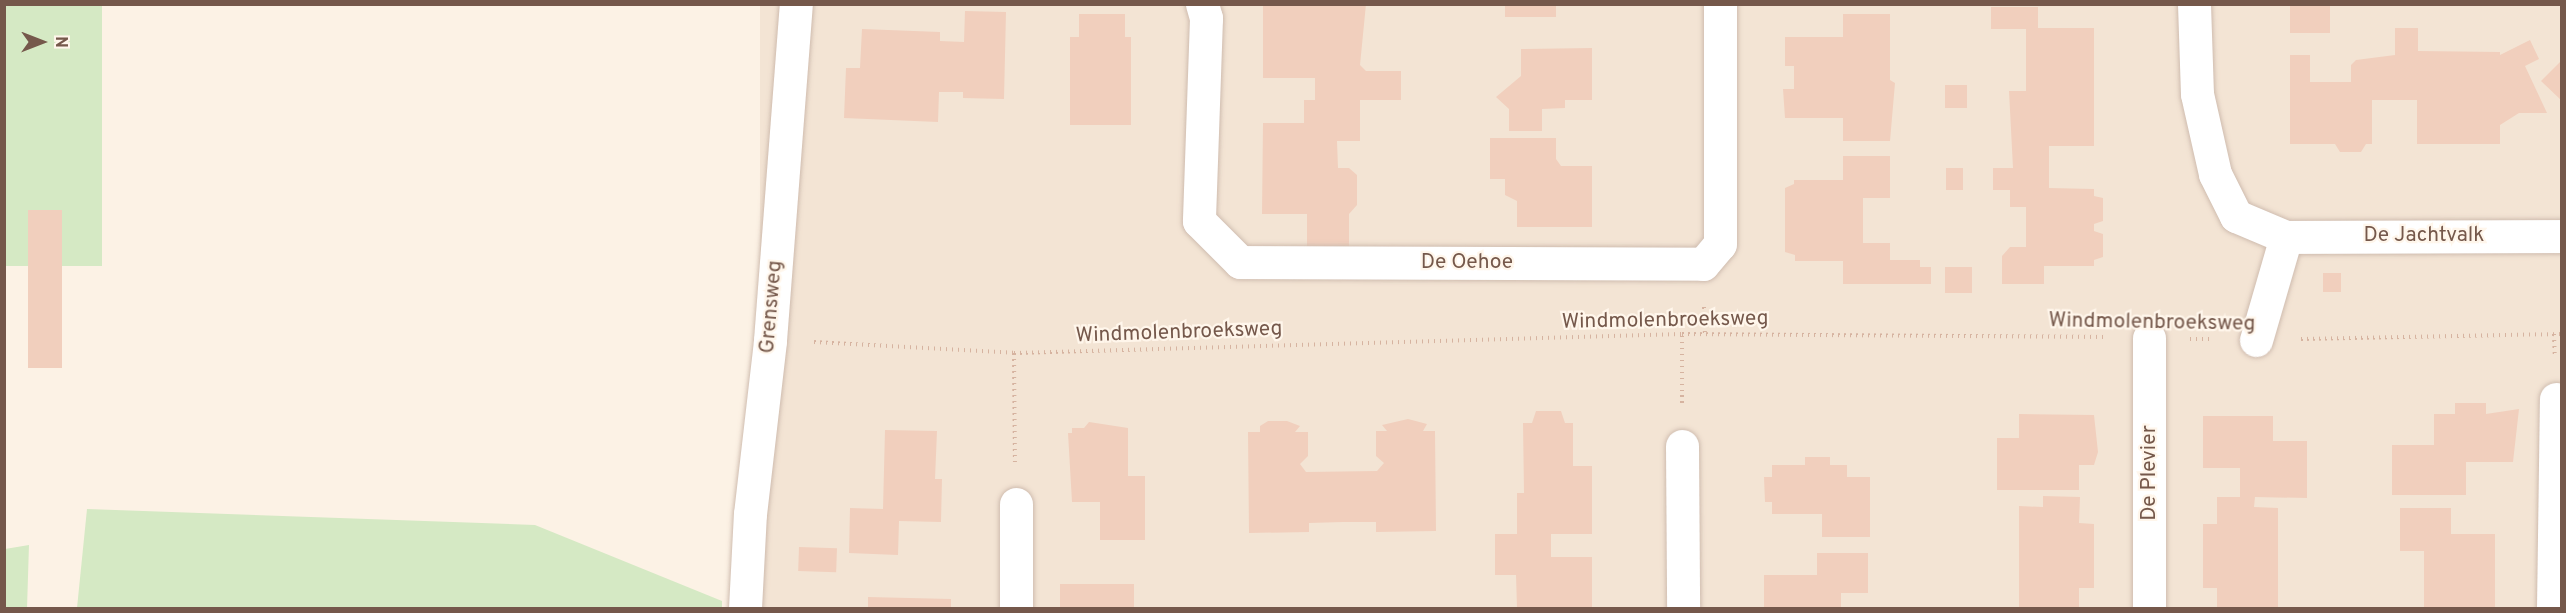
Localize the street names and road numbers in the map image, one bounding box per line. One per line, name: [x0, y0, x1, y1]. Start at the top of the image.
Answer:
street label: De Jachtvalk: [2364, 223, 2484, 249]
street label: De Oehoe: [1421, 250, 1513, 276]
street label: Grensweg: [755, 259, 789, 355]
street label: Windmolenbroeksweg: [1561, 307, 1769, 335]
street label: Windmolenbroeksweg: [2048, 309, 2256, 337]
street label: Windmolenbroeksweg: [1075, 317, 1283, 349]
street label: De Plevier: [2137, 425, 2163, 521]

